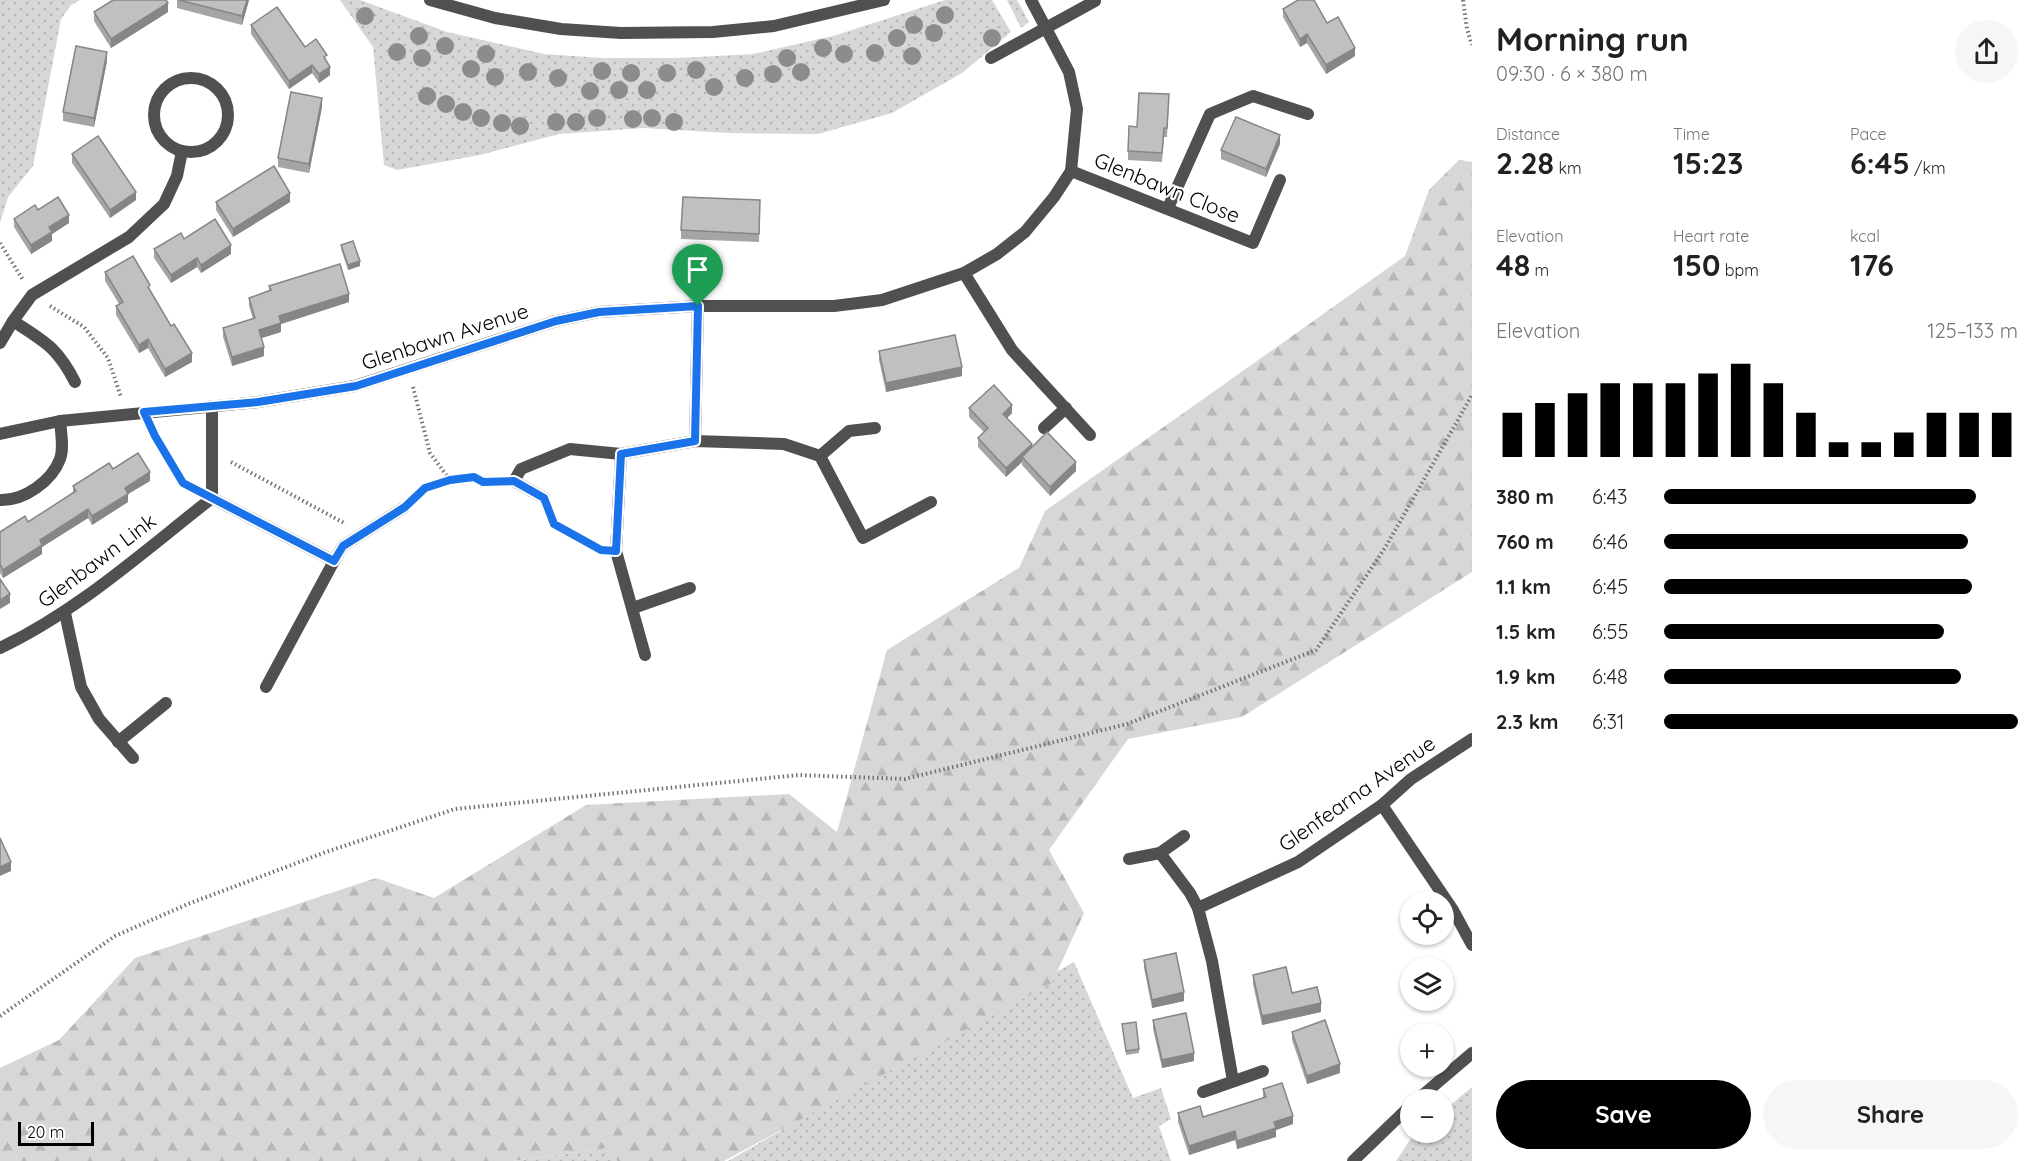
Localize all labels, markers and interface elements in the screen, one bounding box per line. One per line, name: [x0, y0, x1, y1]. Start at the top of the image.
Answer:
text: Morning run: [1496, 18, 1689, 59]
button: share: [1955, 20, 2018, 83]
text: 09:30 · 6 × 380 m: [1496, 61, 1648, 86]
text: Distance: [1496, 124, 1560, 144]
text: Time: [1673, 124, 1710, 144]
text: Pace: [1850, 124, 1886, 144]
text: 2.28: [1496, 144, 1554, 182]
text: 15:23: [1673, 144, 1743, 182]
text: 6:45: [1850, 144, 1910, 182]
street label: Glenbawn Close: [1091, 146, 1244, 228]
text: km: [1554, 158, 1582, 178]
text: /km: [1910, 158, 1946, 178]
text: Elevation: [1496, 226, 1563, 246]
text: Heart rate: [1673, 226, 1749, 246]
text: kcal: [1850, 226, 1880, 246]
pin: [672, 244, 723, 306]
text: 48: [1496, 246, 1530, 284]
text: 150: [1673, 246, 1720, 284]
text: 176: [1850, 246, 1894, 284]
icon: arrive: [681, 253, 714, 286]
text: m: [1530, 260, 1549, 280]
text: bpm: [1720, 260, 1759, 280]
street label: Glenbawn Avenue: [358, 297, 531, 375]
text: Elevation: [1496, 318, 1580, 343]
text: 125–133 m: [1927, 318, 2018, 343]
text: 380 m: [1496, 484, 1554, 509]
text: 6:43: [1592, 484, 1628, 509]
street label: Glenbawn Link: [32, 507, 161, 613]
text: 760 m: [1496, 529, 1554, 554]
text: 6:46: [1592, 529, 1628, 554]
text: 1.1 km: [1496, 574, 1551, 599]
text: 6:45: [1592, 574, 1628, 599]
text: 1.5 km: [1496, 619, 1556, 644]
text: 6:55: [1592, 619, 1628, 644]
text: 1.9 km: [1496, 664, 1556, 689]
text: 6:48: [1592, 664, 1628, 689]
text: 2.3 km: [1496, 709, 1559, 734]
text: 6:31: [1592, 709, 1624, 734]
street label: Glenfearna Avenue: [1273, 729, 1440, 857]
map controls: [1400, 891, 1454, 1143]
button: locate: [1400, 891, 1454, 945]
button: layers: [1400, 957, 1454, 1011]
button: +: [1400, 1023, 1454, 1077]
button: Save: [1496, 1080, 1751, 1149]
button: Share: [1763, 1080, 2018, 1149]
button: −: [1400, 1089, 1454, 1143]
scale bar: [18, 1119, 94, 1146]
text: 20 m: [27, 1122, 64, 1142]

